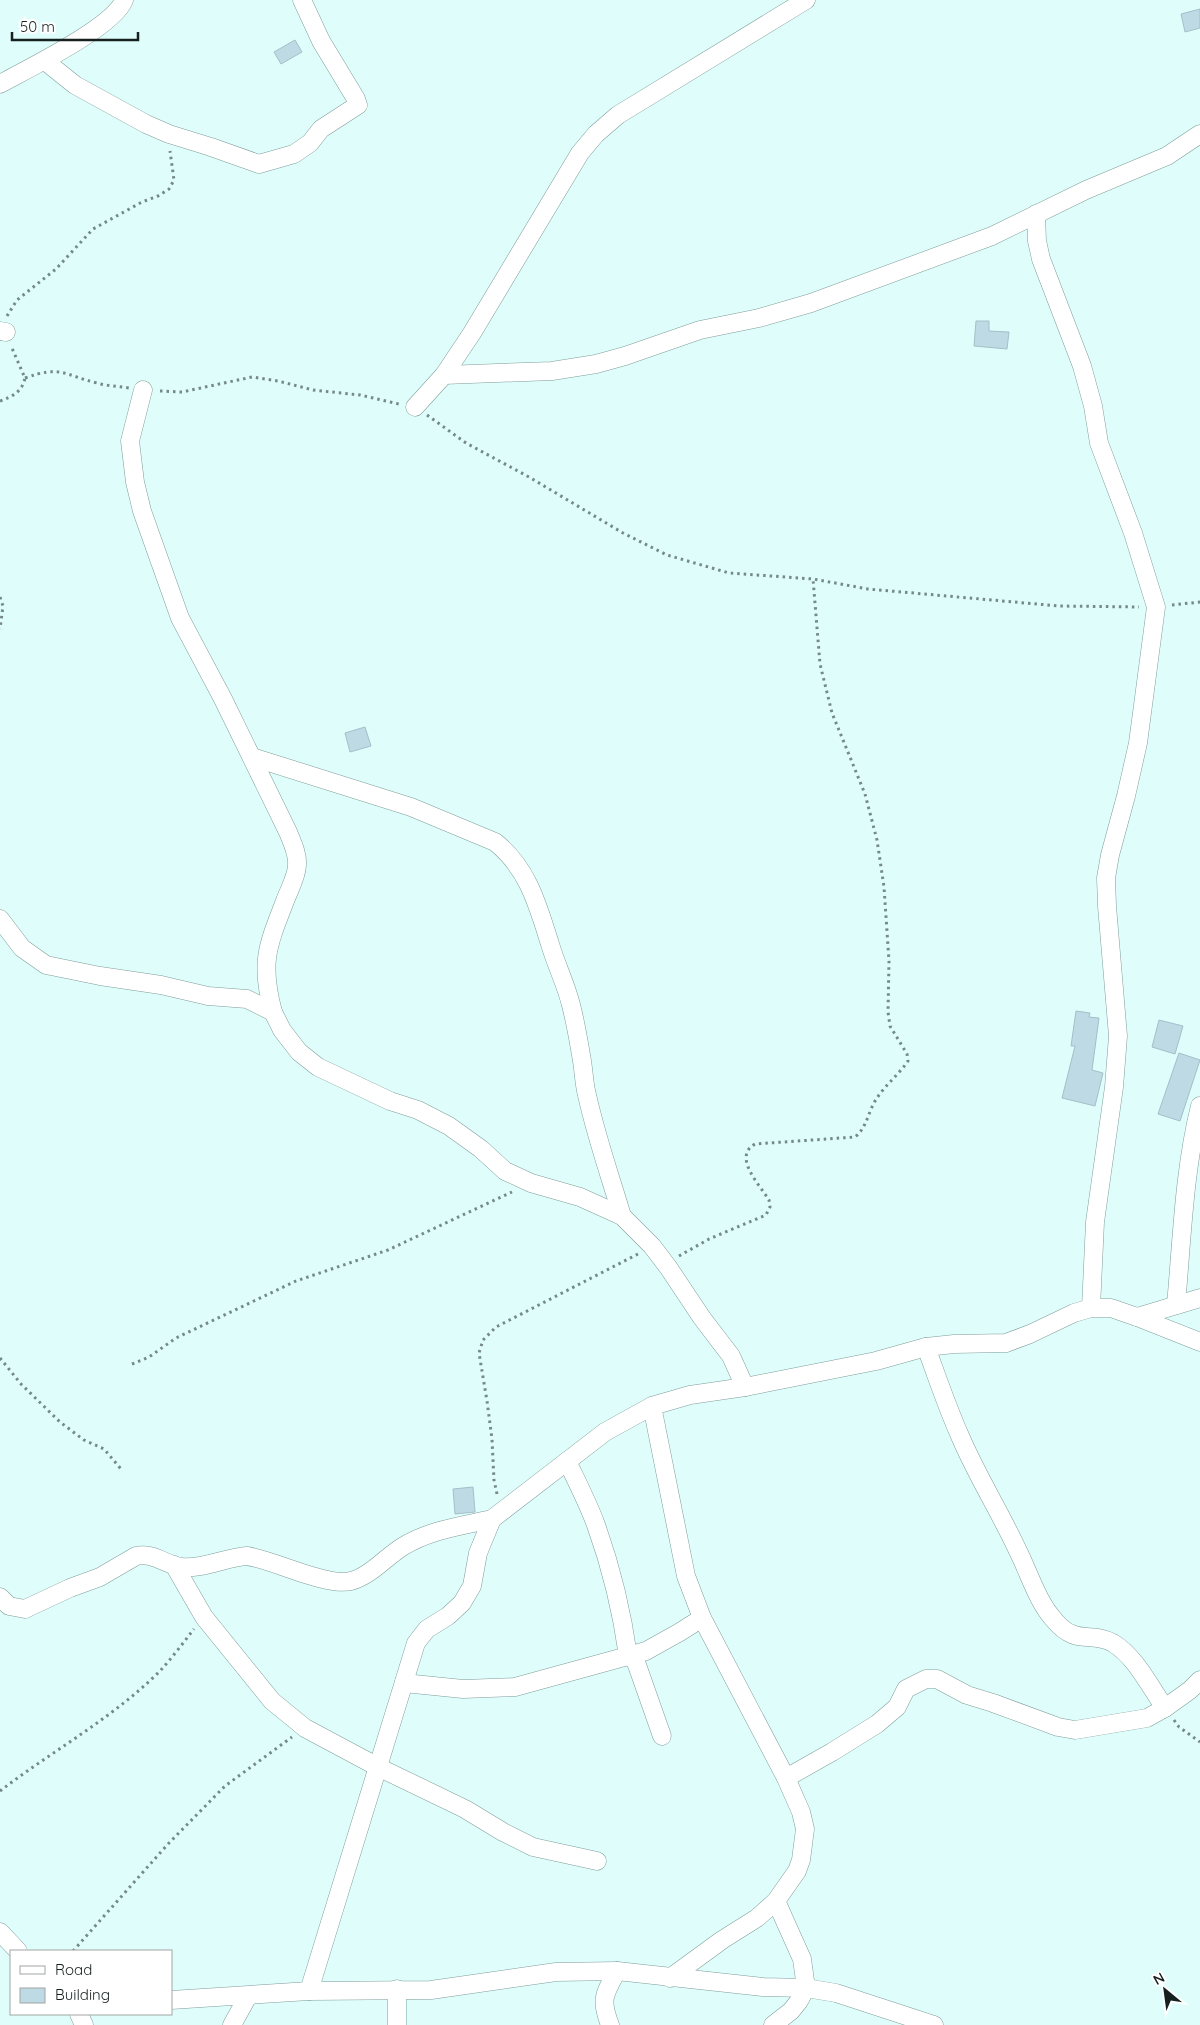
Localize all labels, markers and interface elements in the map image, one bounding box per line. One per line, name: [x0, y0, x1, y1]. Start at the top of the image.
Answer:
scale bar: [12, 10, 139, 42]
text: 50 m: [20, 17, 55, 36]
legend: [10, 1950, 172, 2015]
text: Road: [55, 1960, 92, 1979]
north arrow: [1140, 1965, 1190, 2015]
text: N: [1150, 1968, 1168, 1989]
text: Building: [55, 1985, 110, 2004]

